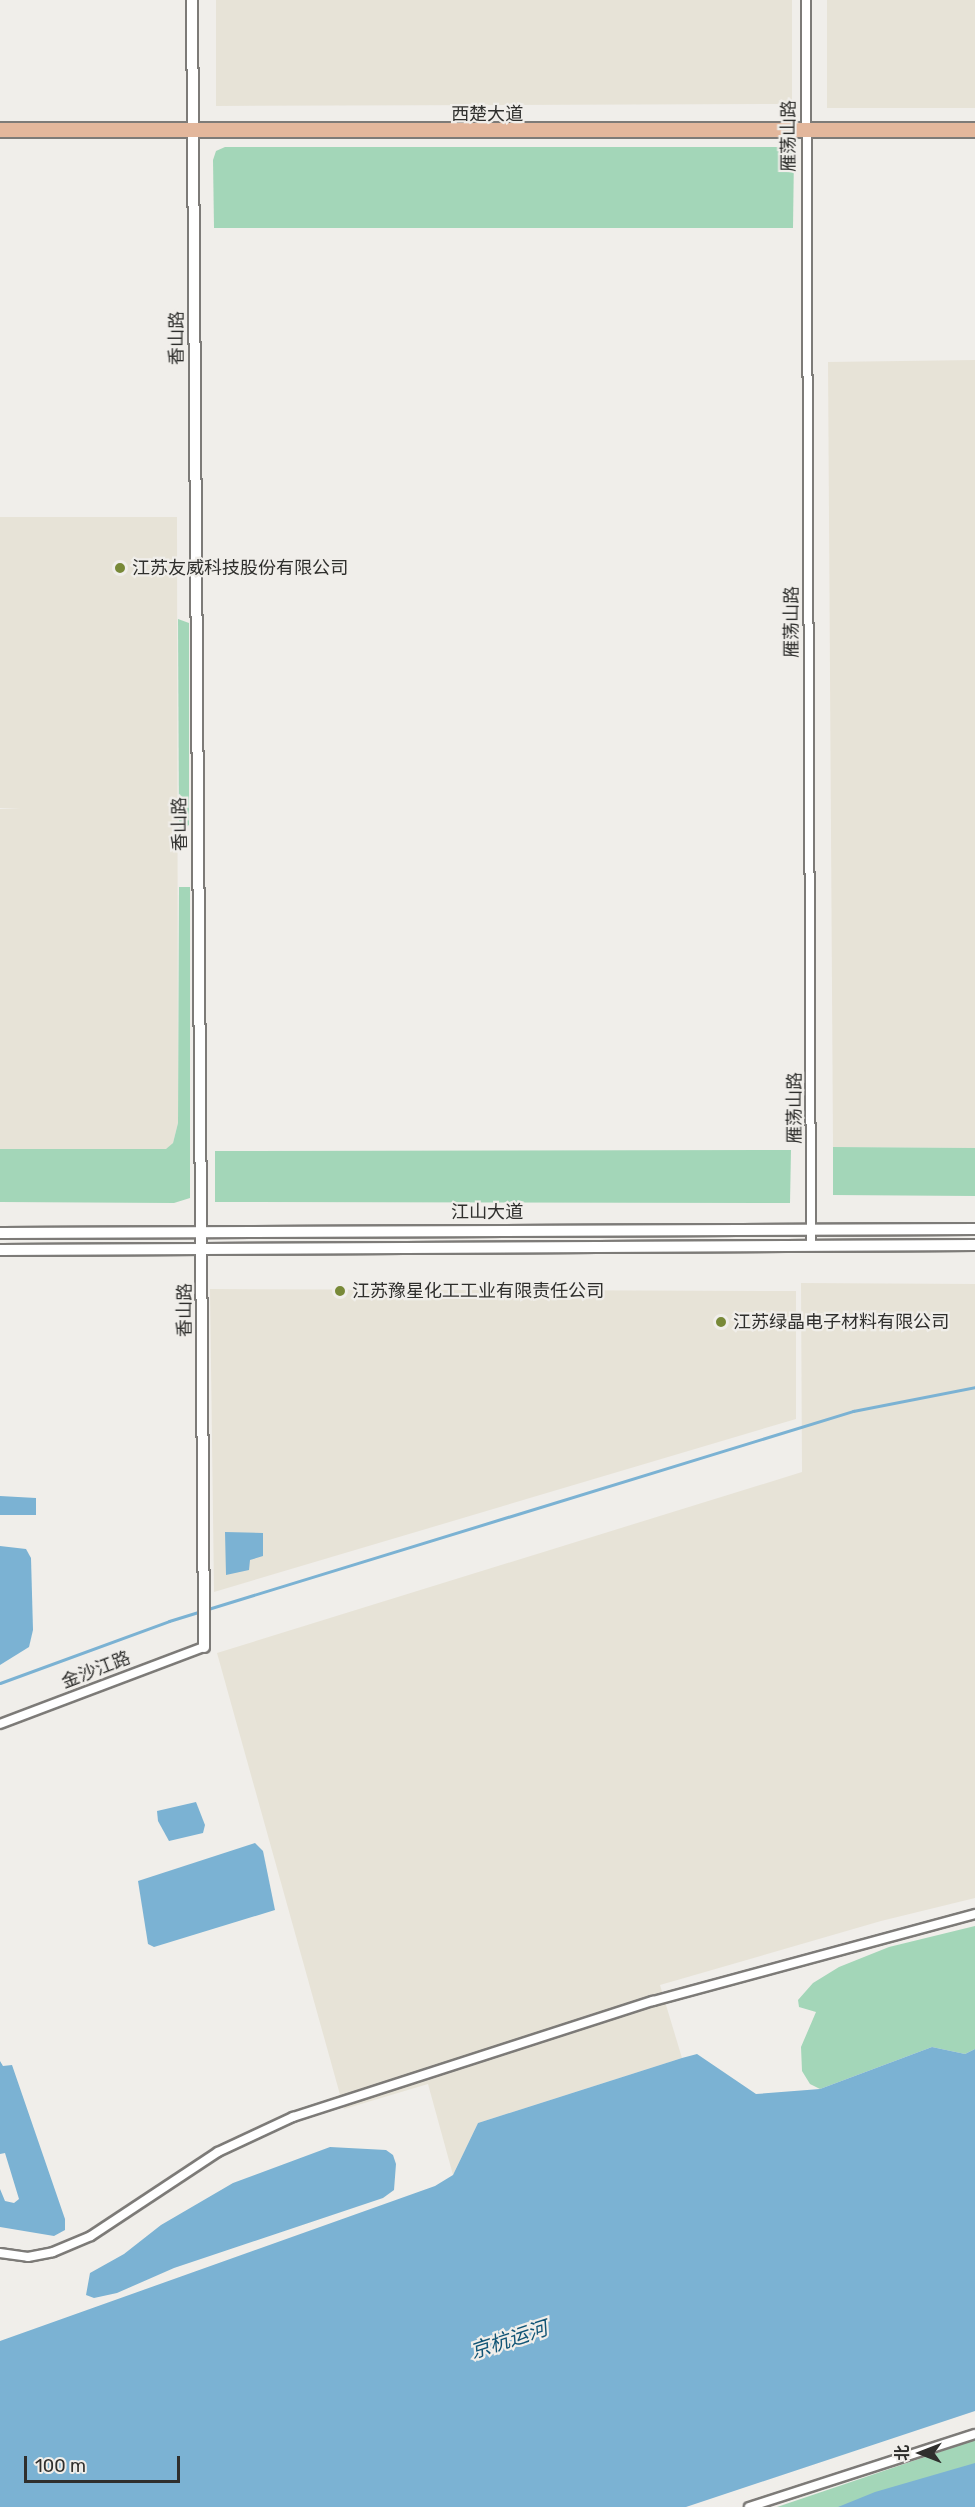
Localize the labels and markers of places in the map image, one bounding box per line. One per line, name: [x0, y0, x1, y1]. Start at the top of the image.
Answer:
place label: 江苏友威科技股份有限公司: [132, 557, 348, 579]
marker: 江苏友威科技股份有限公司: [113, 561, 127, 575]
place label: 江苏豫星化工工业有限责任公司: [352, 1280, 604, 1302]
marker: 江苏豫星化工工业有限责任公司: [333, 1284, 347, 1298]
place label: 江苏绿晶电子材料有限公司: [733, 1311, 949, 1333]
marker: 江苏绿晶电子材料有限公司: [714, 1315, 728, 1329]

